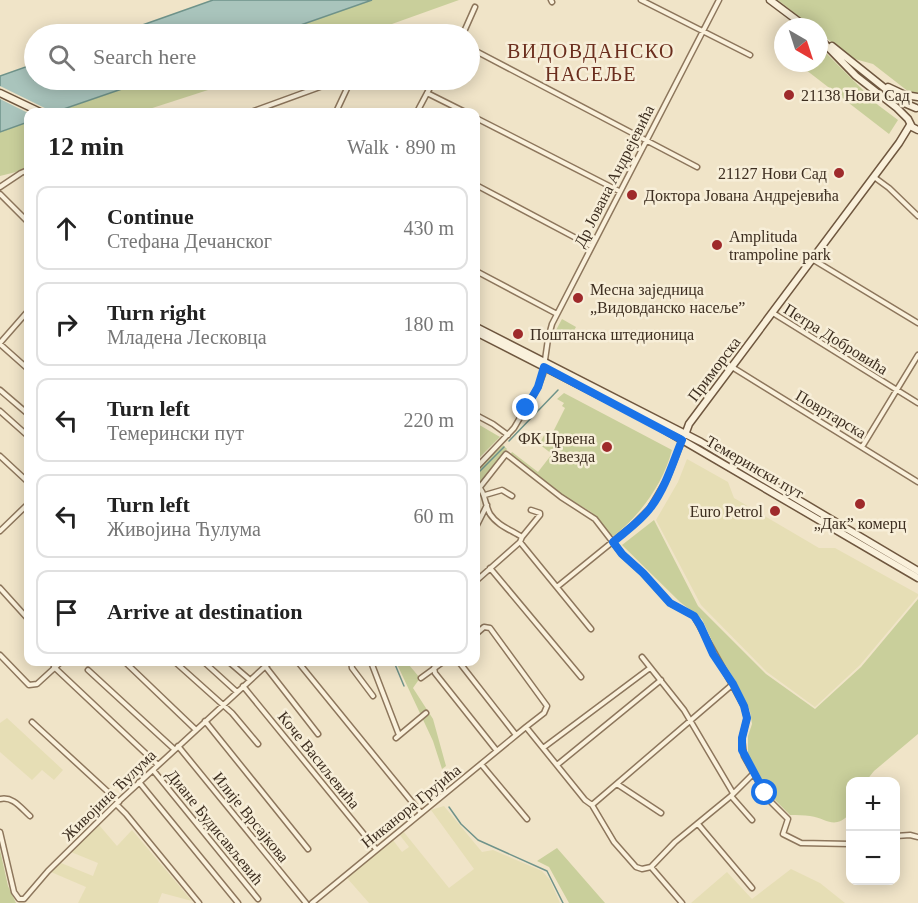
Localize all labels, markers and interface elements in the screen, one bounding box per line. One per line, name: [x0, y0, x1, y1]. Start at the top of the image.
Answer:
north arrow: [774, 18, 828, 72]
search box: [24, 24, 480, 90]
district label: ВИДОВДАНСКО НАСЕЉЕ: [507, 40, 675, 85]
icon: search: [45, 41, 78, 74]
text: Search here: [93, 44, 196, 69]
place label: 21138 Нови Сад: [801, 87, 910, 105]
marker: 21138 Нови Сад: [782, 88, 796, 102]
street label: Др Јована Андрејевића: [571, 102, 658, 250]
text: 12 min: [48, 132, 124, 161]
text: Walk · 890 m: [347, 136, 456, 158]
place label: 21127 Нови Сад: [718, 165, 827, 183]
marker: 21127 Нови Сад: [832, 166, 846, 180]
place label: Доктора Јована Андрејевића: [644, 187, 839, 205]
marker: Доктора Јована Андрејевића: [625, 188, 639, 202]
text: Continue: [107, 204, 194, 229]
icon: ahead: [50, 212, 83, 245]
text: 430 m: [403, 217, 454, 239]
place label: Amplituda trampoline park: [729, 228, 831, 264]
text: Стефана Дечанског: [107, 230, 272, 252]
marker: Amplituda trampoline park: [710, 238, 724, 252]
place label: Месна заједница „Видовданско насеље”: [590, 281, 745, 317]
marker: Месна заједница „Видовданско насеље”: [571, 291, 585, 305]
text: Turn right: [107, 300, 206, 325]
street label: Петра Добровића: [780, 300, 891, 379]
icon: right: [50, 308, 83, 341]
text: 180 m: [403, 313, 454, 335]
text: Младена Лесковца: [107, 326, 267, 348]
place label: Поштанска штедионица: [530, 326, 694, 344]
marker: Поштанска штедионица: [511, 327, 525, 341]
street label: Приморска: [684, 334, 744, 405]
street label: Повртарска: [792, 386, 869, 442]
route end: [512, 394, 538, 420]
text: Turn left: [107, 396, 190, 421]
icon: left: [50, 404, 83, 437]
text: 220 m: [403, 409, 454, 431]
text: Темерински пут: [107, 422, 244, 444]
place label: ФК Црвена Звезда: [518, 430, 595, 466]
street label: Темерински пут: [703, 432, 807, 503]
marker: ФК Црвена Звезда: [600, 440, 614, 454]
text: Turn left: [107, 492, 190, 517]
marker: „Дак” комерц: [853, 497, 867, 511]
icon: left: [50, 500, 83, 533]
place label: Euro Petrol: [690, 503, 764, 520]
marker: Euro Petrol: [768, 504, 782, 518]
text: 60 m: [413, 505, 454, 527]
place label: „Дак” комерц: [814, 515, 907, 533]
text: Живојина Ћулума: [107, 518, 261, 540]
icon: arrive: [50, 596, 83, 629]
text: Arrive at destination: [107, 599, 303, 624]
street label: Коче Васиљевића: [275, 708, 363, 812]
street label: Живојина Ћулума: [59, 746, 160, 845]
street label: Никанора Грујића: [358, 761, 465, 852]
street label: Диане Будисављевић: [162, 766, 267, 889]
street label: Илије Врсајкова: [209, 769, 292, 866]
map controls: [846, 777, 900, 885]
button: +: [846, 777, 900, 831]
route start: [751, 779, 777, 805]
button: −: [846, 831, 900, 885]

